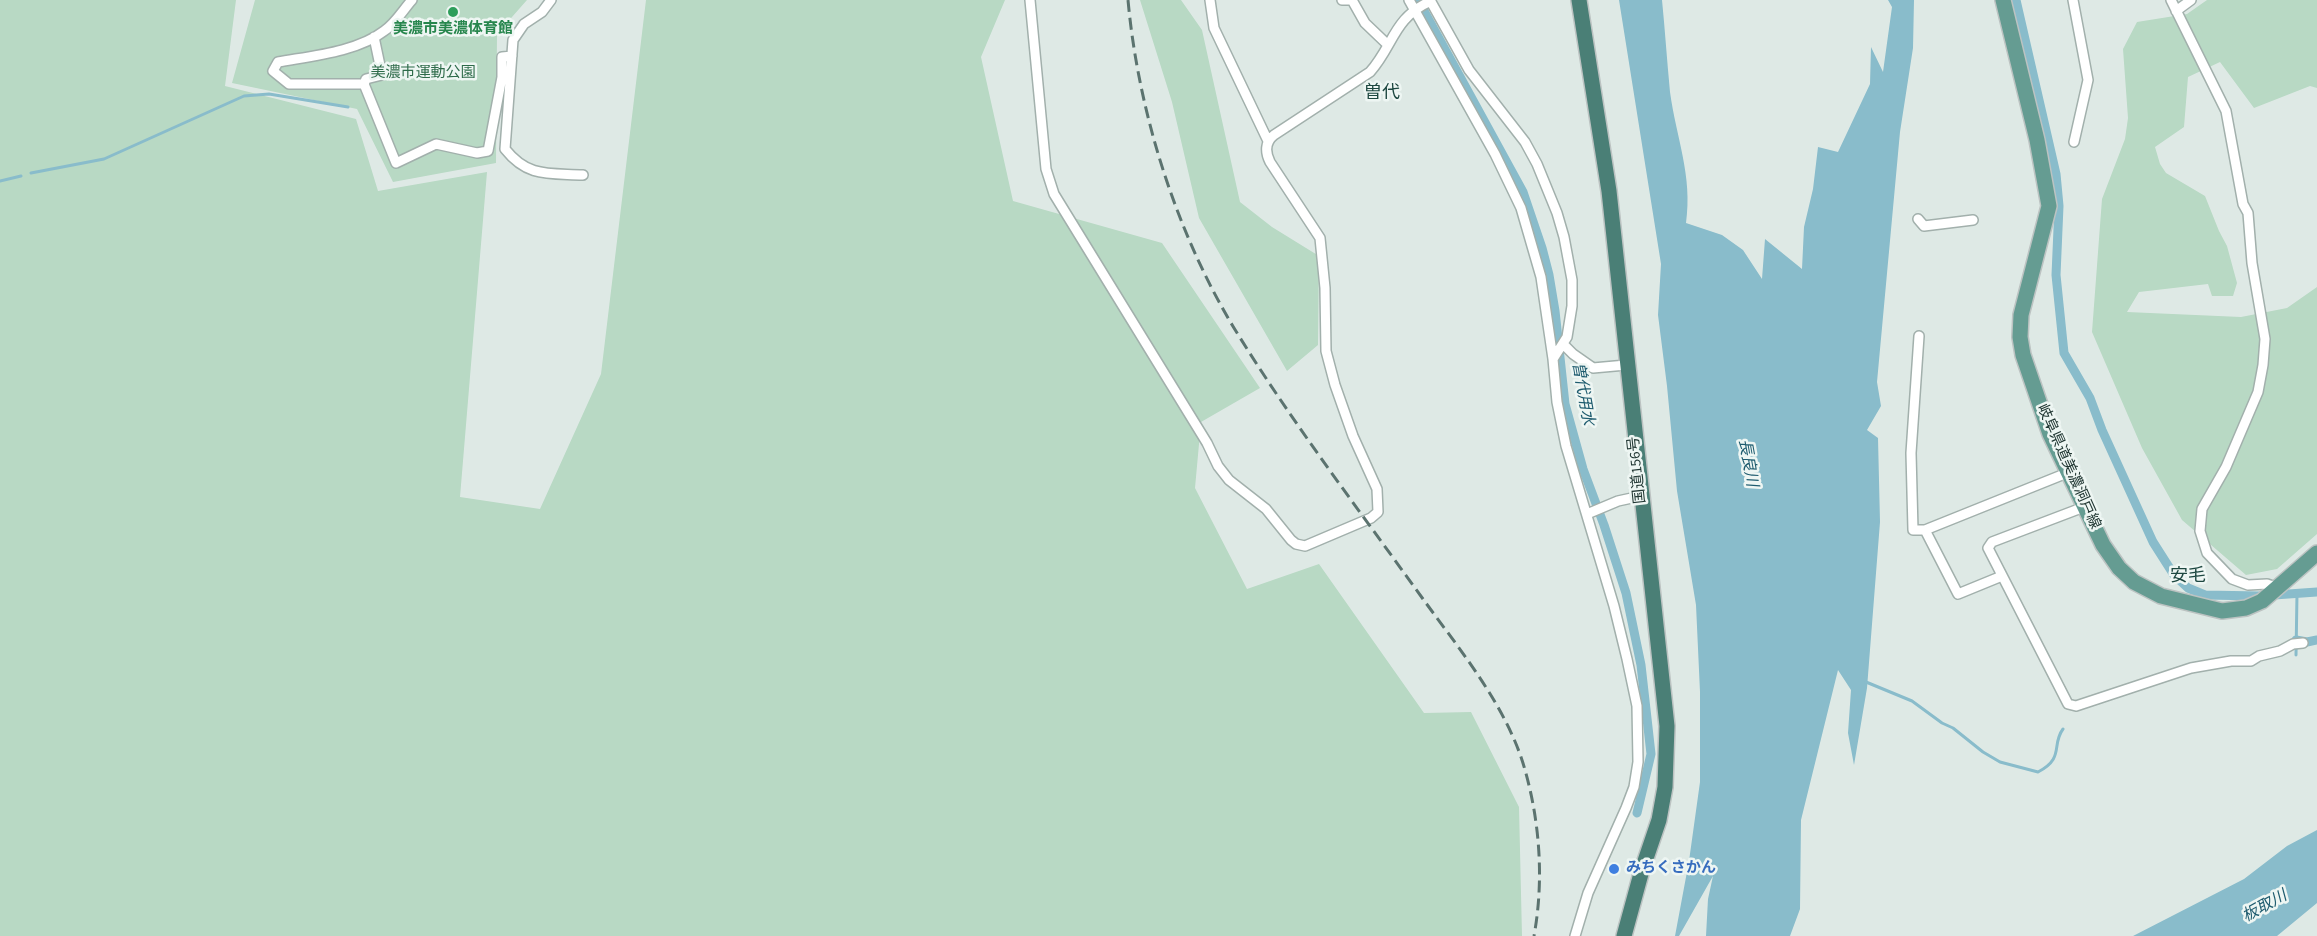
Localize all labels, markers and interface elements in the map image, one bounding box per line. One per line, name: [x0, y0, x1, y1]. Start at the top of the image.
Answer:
marker: 美濃市美濃体育館: [446, 5, 460, 19]
place label: 美濃市美濃体育館: [393, 21, 513, 39]
park label: 美濃市運動公園: [371, 65, 475, 83]
district label: 曽代: [1364, 83, 1400, 105]
water label: 曽代用水: [1567, 361, 1597, 427]
street label: 岐阜県道美濃洞戸線: [2032, 402, 2104, 532]
street label: 国道156号: [1626, 436, 1650, 504]
water label: 長良川: [1733, 438, 1761, 488]
district label: 安毛: [2170, 566, 2206, 588]
place label: みちくさかん: [1626, 860, 1716, 878]
marker: みちくさかん: [1607, 862, 1621, 876]
water label: 板取川: [2239, 887, 2291, 927]

